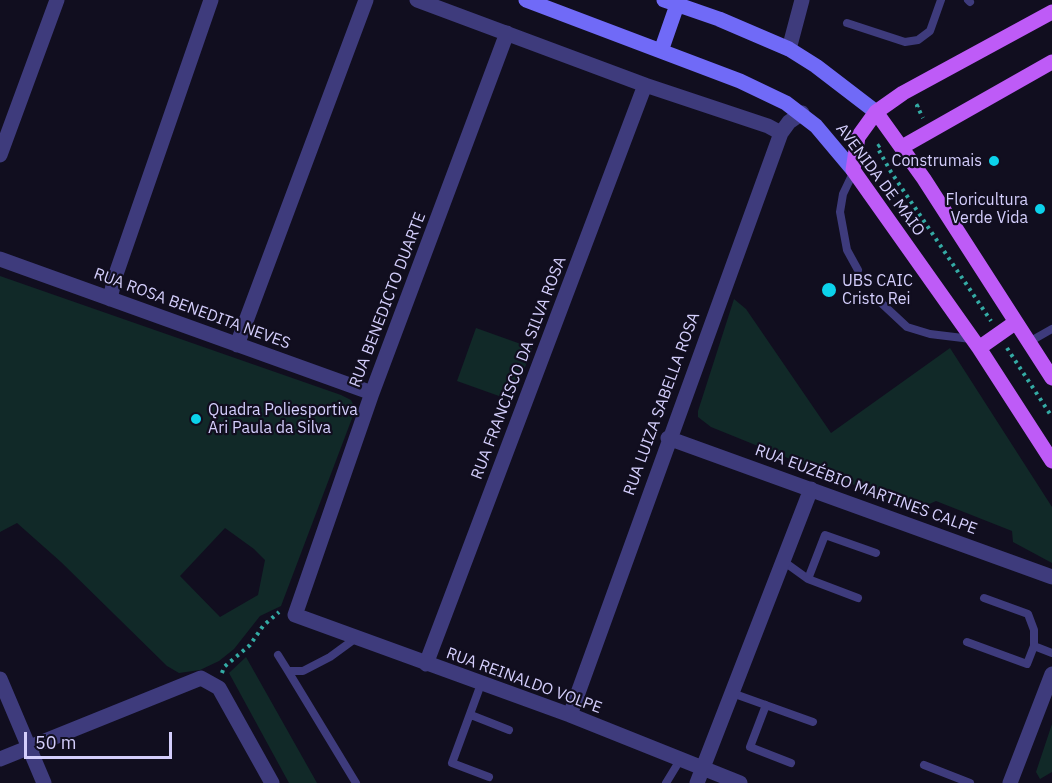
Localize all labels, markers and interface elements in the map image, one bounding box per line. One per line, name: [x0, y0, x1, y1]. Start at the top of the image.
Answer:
street label: AVENIDA DE MAIO: [831, 120, 929, 240]
place label: Construmais: [891, 151, 982, 171]
marker: Construmais: [987, 154, 1001, 168]
place label: Floricultura Verde Vida: [945, 190, 1028, 228]
marker: Floricultura Verde Vida: [1033, 202, 1047, 216]
street label: RUA BENEDICTO DUARTE: [346, 210, 430, 390]
street label: RUA FRANCISCO DA SILVA ROSA: [468, 254, 570, 482]
street label: RUA ROSA BENEDITA NEVES: [91, 264, 293, 354]
place label: UBS CAIC Cristo Rei: [842, 271, 913, 309]
marker: UBS CAIC Cristo Rei: [820, 281, 838, 299]
street label: RUA LUIZA SABELLA ROSA: [620, 310, 704, 498]
place label: Quadra Poliesportiva Ari Paula da Silva: [208, 400, 358, 438]
marker: Quadra Poliesportiva Ari Paula da Silva: [189, 412, 203, 426]
street label: RUA EUZÉBIO MARTINES CALPE: [752, 441, 980, 539]
street label: RUA REINALDO VOLPE: [444, 644, 604, 718]
scale bar: [27, 720, 176, 758]
text: 50 m: [35, 731, 77, 754]

